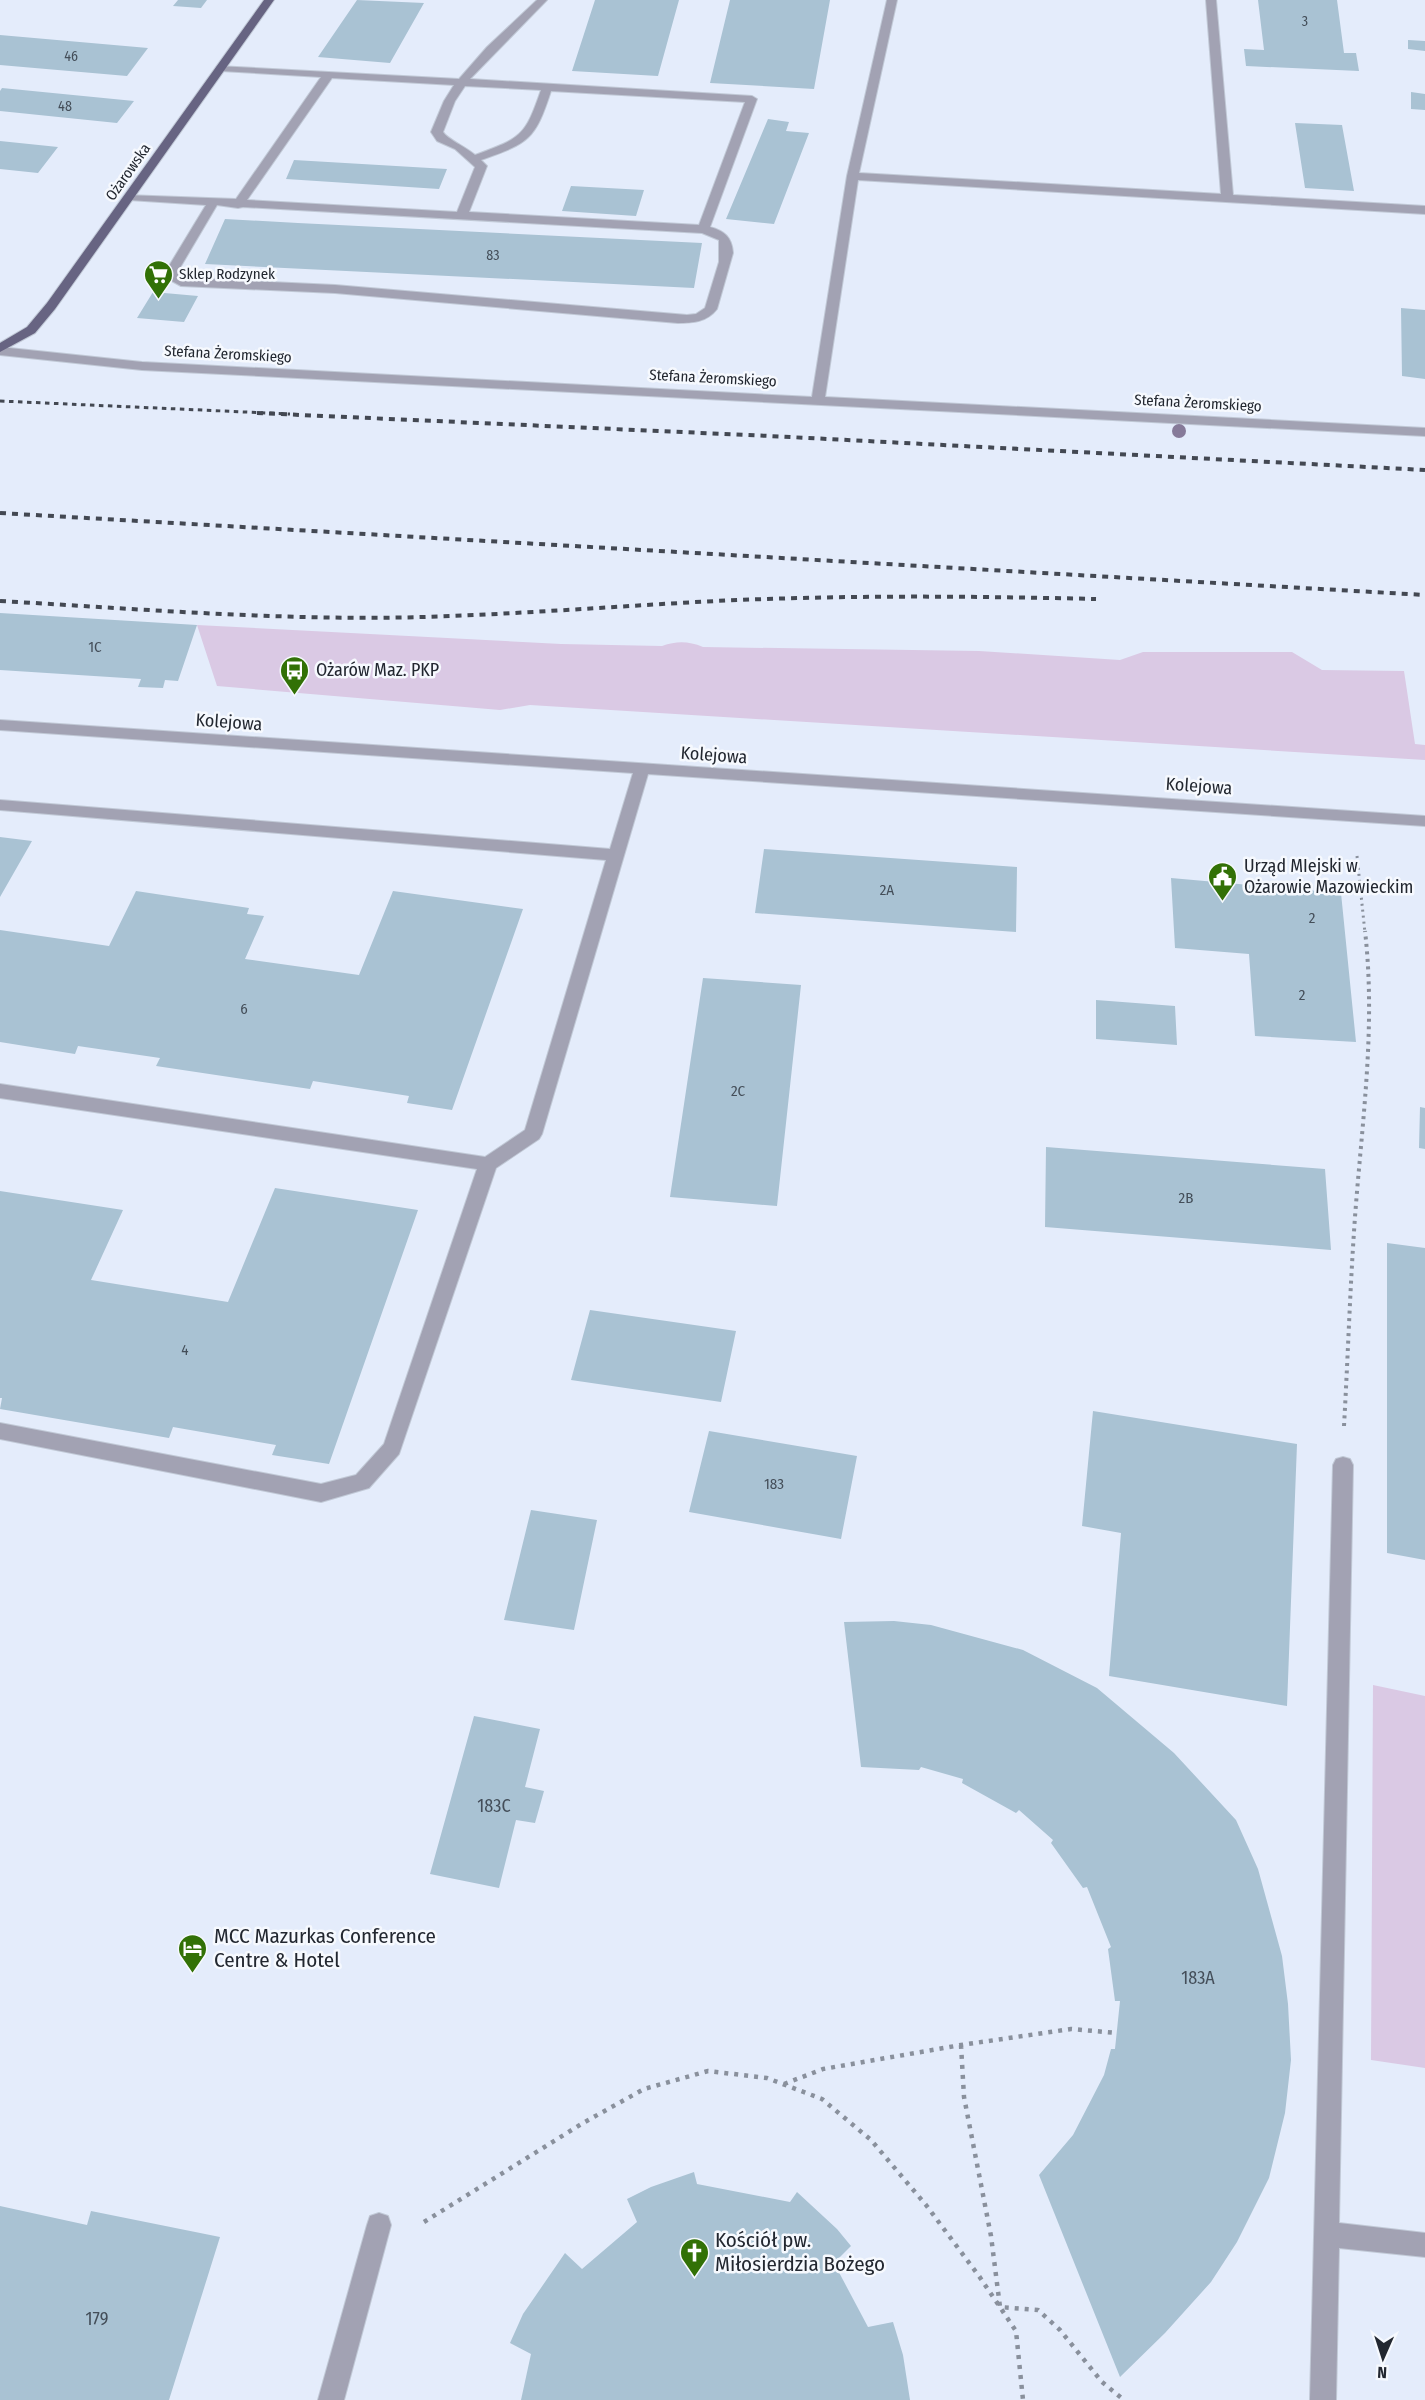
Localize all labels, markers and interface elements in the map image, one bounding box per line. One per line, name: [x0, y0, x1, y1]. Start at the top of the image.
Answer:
house number: 3: [1302, 13, 1308, 30]
house number: 46: [64, 48, 78, 65]
house number: 48: [58, 98, 72, 115]
street label: Ożarowska: [102, 140, 154, 204]
house number: 83: [486, 247, 500, 264]
supermarket icon: Sklep Rodzynek: [142, 258, 174, 300]
place label: Sklep Rodzynek: [179, 265, 275, 283]
street label: Stefana Żeromskiego: [164, 342, 292, 366]
street label: Stefana Żeromskiego: [649, 366, 777, 390]
street label: Stefana Żeromskiego: [1134, 391, 1262, 415]
house number: 1C: [88, 638, 102, 656]
bus stop icon: Ożarów Maz. PKP: [279, 654, 311, 696]
place label: Ożarów Maz. PKP: [316, 659, 439, 681]
street label: Kolejowa: [195, 709, 263, 735]
street label: Kolejowa: [680, 742, 748, 768]
street label: Kolejowa: [1165, 773, 1233, 799]
place label: Urząd MIejski w Ożarowie Mazowieckim: [1244, 855, 1413, 898]
public building icon: Urząd MIejski w Ożarowie Mazowieckim: [1207, 860, 1239, 902]
house number: 2A: [880, 881, 894, 899]
house number: 2: [1309, 909, 1316, 927]
house number: 2: [1299, 986, 1306, 1004]
house number: 6: [240, 1000, 248, 1018]
house number: 2C: [731, 1082, 745, 1100]
house number: 2B: [1179, 1189, 1193, 1207]
house number: 4: [181, 1341, 189, 1359]
house number: 183: [764, 1475, 784, 1493]
house number: 183C: [477, 1795, 511, 1817]
place label: MCC Mazurkas Conference Centre & Hotel: [214, 1923, 436, 1973]
hotel icon: MCC Mazurkas Conference Centre & Hotel: [177, 1932, 209, 1974]
house number: 183A: [1181, 1967, 1215, 1989]
place label: Kościół pw. Miłosierdzia Bożego: [715, 2227, 885, 2277]
church icon: Kościół pw. Miłosierdzia Bożego: [678, 2236, 710, 2278]
house number: 179: [86, 2308, 108, 2330]
north arrow: [1353, 2328, 1413, 2388]
text: N: [1377, 2363, 1388, 2382]

